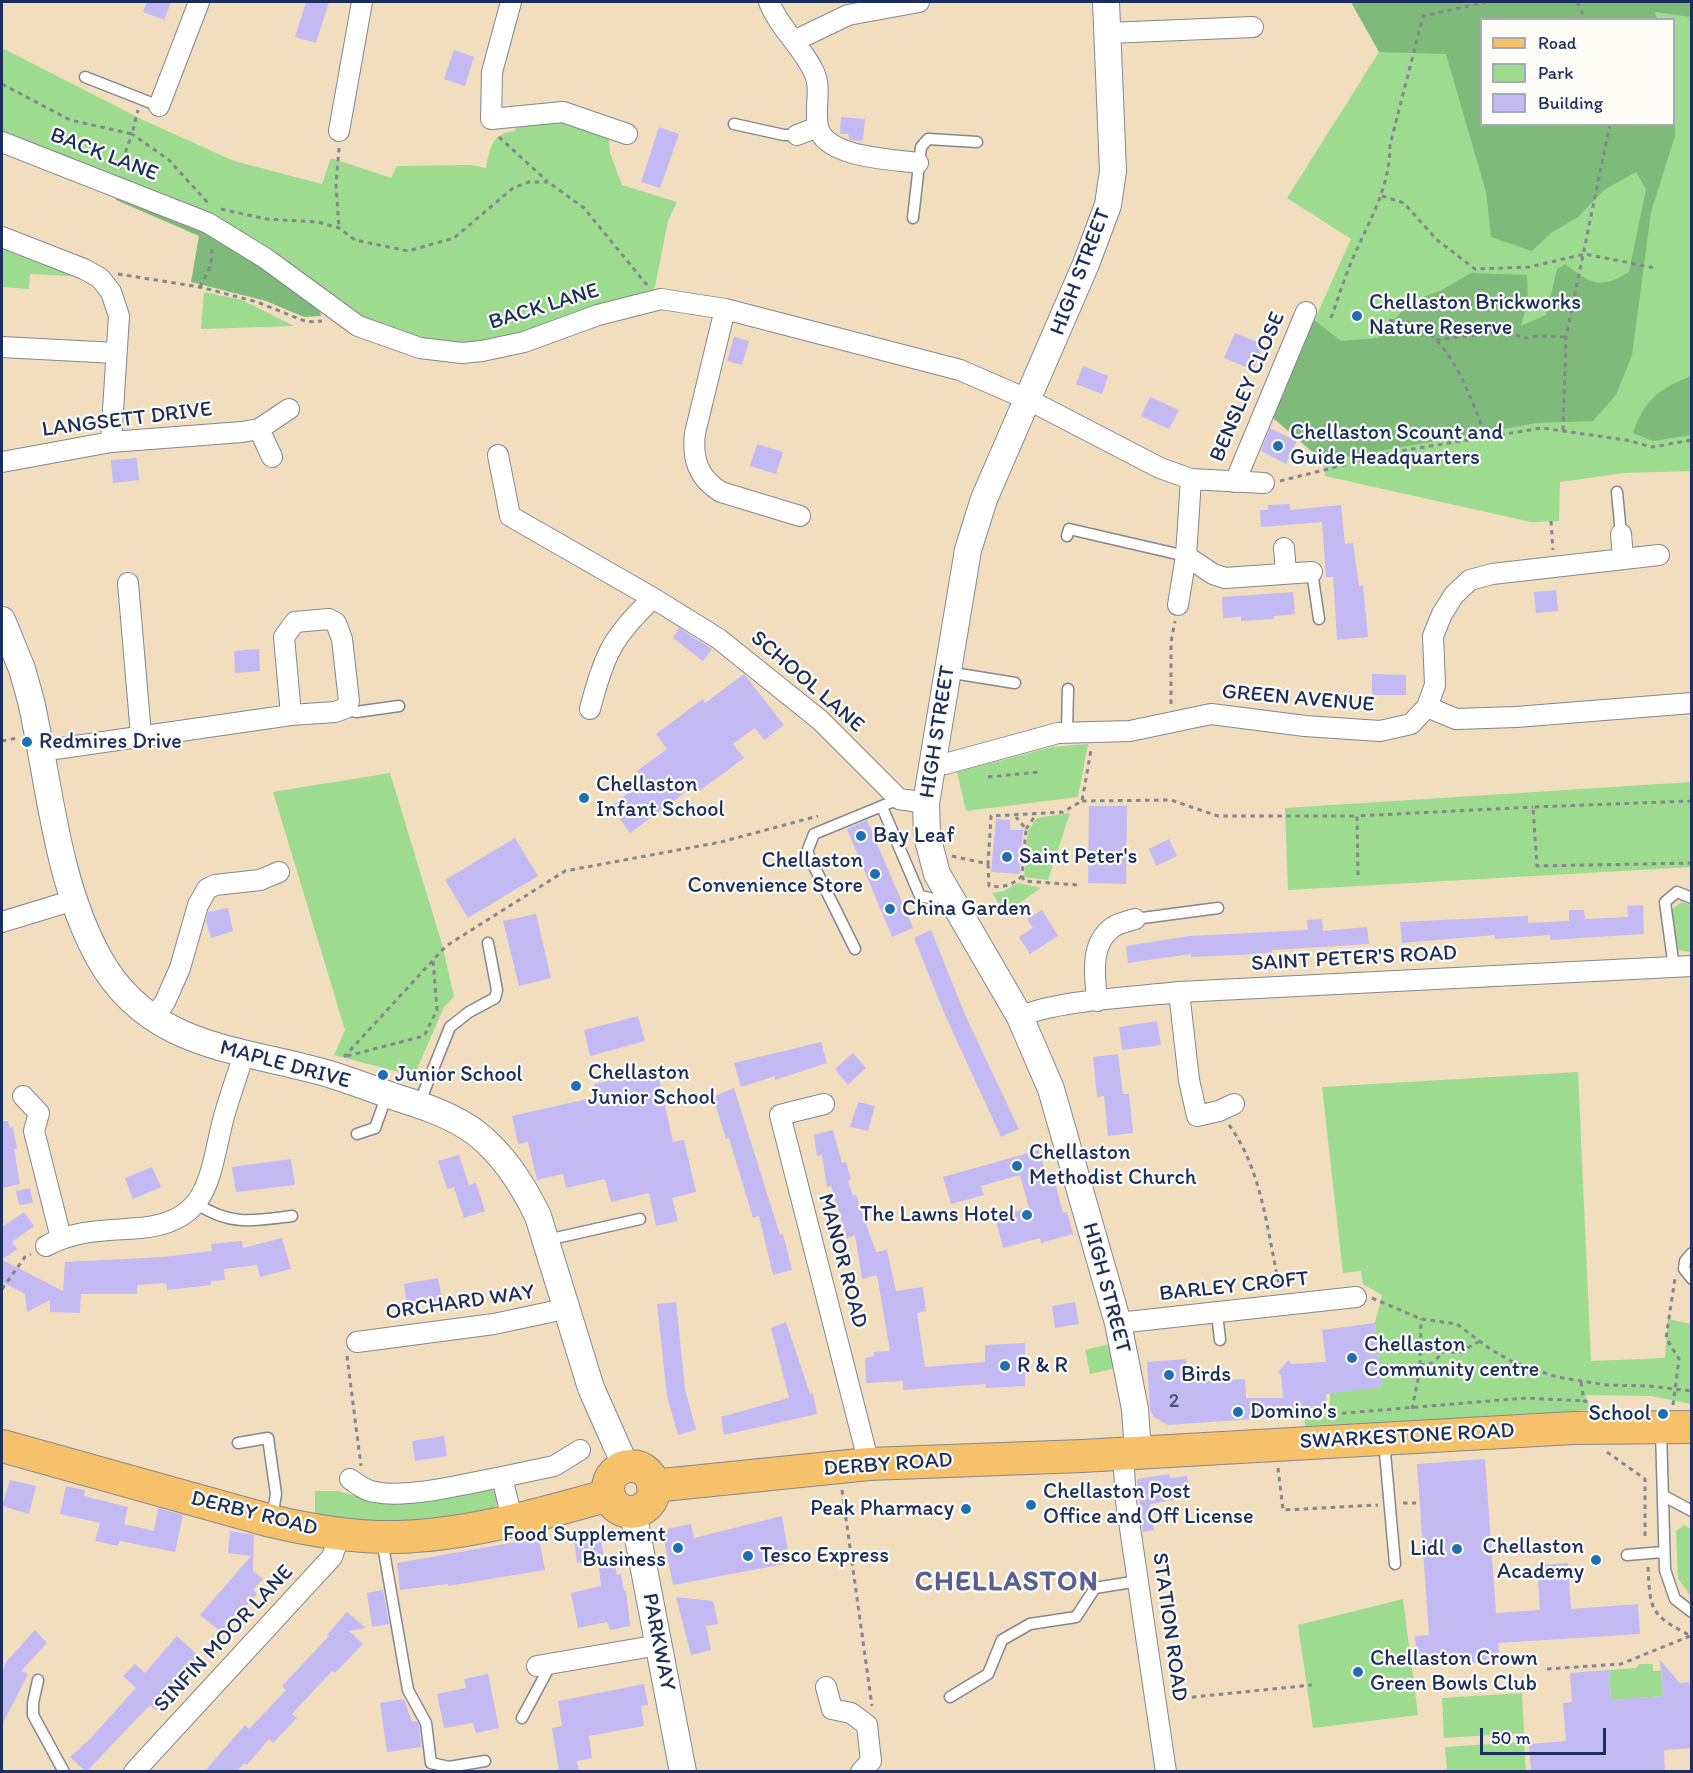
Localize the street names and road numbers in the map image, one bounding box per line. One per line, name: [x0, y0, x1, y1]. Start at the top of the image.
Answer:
street label: BACK LANE: [46, 122, 162, 188]
street label: HIGH STREET: [1045, 205, 1117, 339]
street label: BACK LANE: [486, 278, 602, 336]
street label: BENSLEY CLOSE: [1205, 308, 1291, 466]
street label: LANGSETT DRIVE: [40, 396, 214, 444]
street label: SCHOOL LANE: [745, 625, 869, 739]
street label: HIGH STREET: [914, 664, 962, 800]
street label: GREEN AVENUE: [1221, 679, 1375, 719]
street label: SAINT PETER'S ROAD: [1251, 940, 1457, 978]
street label: MAPLE DRIVE: [217, 1035, 353, 1095]
street label: MANOR ROAD: [811, 1191, 873, 1331]
street label: HIGH STREET: [1076, 1220, 1136, 1356]
street label: BARLEY CROFT: [1158, 1266, 1310, 1308]
street label: ORCHARD WAY: [384, 1279, 536, 1327]
street label: SWARKESTONE ROAD: [1299, 1418, 1515, 1456]
street label: DERBY ROAD: [823, 1447, 953, 1483]
street label: DERBY ROAD: [188, 1486, 320, 1542]
street label: STATION ROAD: [1146, 1551, 1192, 1703]
street label: SINFIN MOOR LANE: [149, 1560, 299, 1718]
street label: PARKWAY: [636, 1591, 680, 1693]

